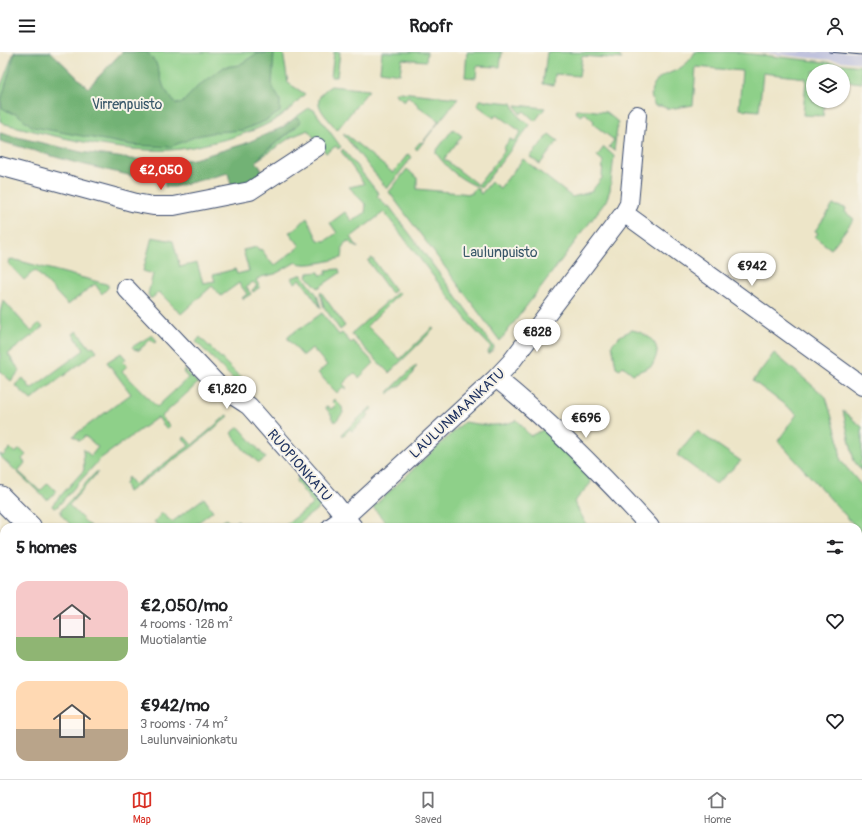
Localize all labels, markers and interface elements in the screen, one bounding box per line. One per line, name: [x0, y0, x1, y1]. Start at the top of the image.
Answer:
icon: menu: [16, 15, 38, 37]
text: Roofr: [409, 15, 453, 38]
icon: person: [824, 15, 846, 37]
map controls: [806, 64, 850, 108]
button: layers: [806, 64, 850, 108]
park label: Virrenpuisto: [92, 96, 163, 113]
pin: €2,050: [128, 157, 194, 191]
text: €2,050: [139, 162, 183, 178]
park label: Laulunpuisto: [462, 244, 538, 261]
pin: €942: [728, 253, 776, 287]
text: €942: [737, 258, 767, 274]
pin: €828: [513, 319, 561, 353]
text: €828: [523, 324, 551, 340]
street label: LAULUNMAANKATU: [406, 365, 508, 462]
pin: €1,820: [194, 376, 260, 410]
text: €1,820: [207, 381, 247, 397]
pin: €696: [562, 405, 610, 439]
text: €696: [571, 410, 601, 426]
street label: RUOPIONKATU: [264, 426, 335, 505]
icon: filters: [824, 536, 846, 558]
text: 5 homes: [16, 537, 77, 558]
text: €2,050/mo: [140, 595, 228, 616]
icon: home: [48, 597, 96, 645]
icon: heart: [824, 610, 846, 632]
text: 4 rooms · 128 m²: [140, 616, 233, 632]
text: Muotialantie: [140, 632, 206, 648]
text: €942/mo: [140, 695, 210, 716]
icon: home: [48, 697, 96, 745]
icon: heart: [824, 710, 846, 732]
text: 3 rooms · 74 m²: [140, 716, 228, 732]
text: Laulunvainionkatu: [140, 732, 237, 748]
tab: Map: [131, 789, 153, 826]
tab: Saved: [414, 789, 442, 826]
tab: Home: [703, 789, 731, 826]

